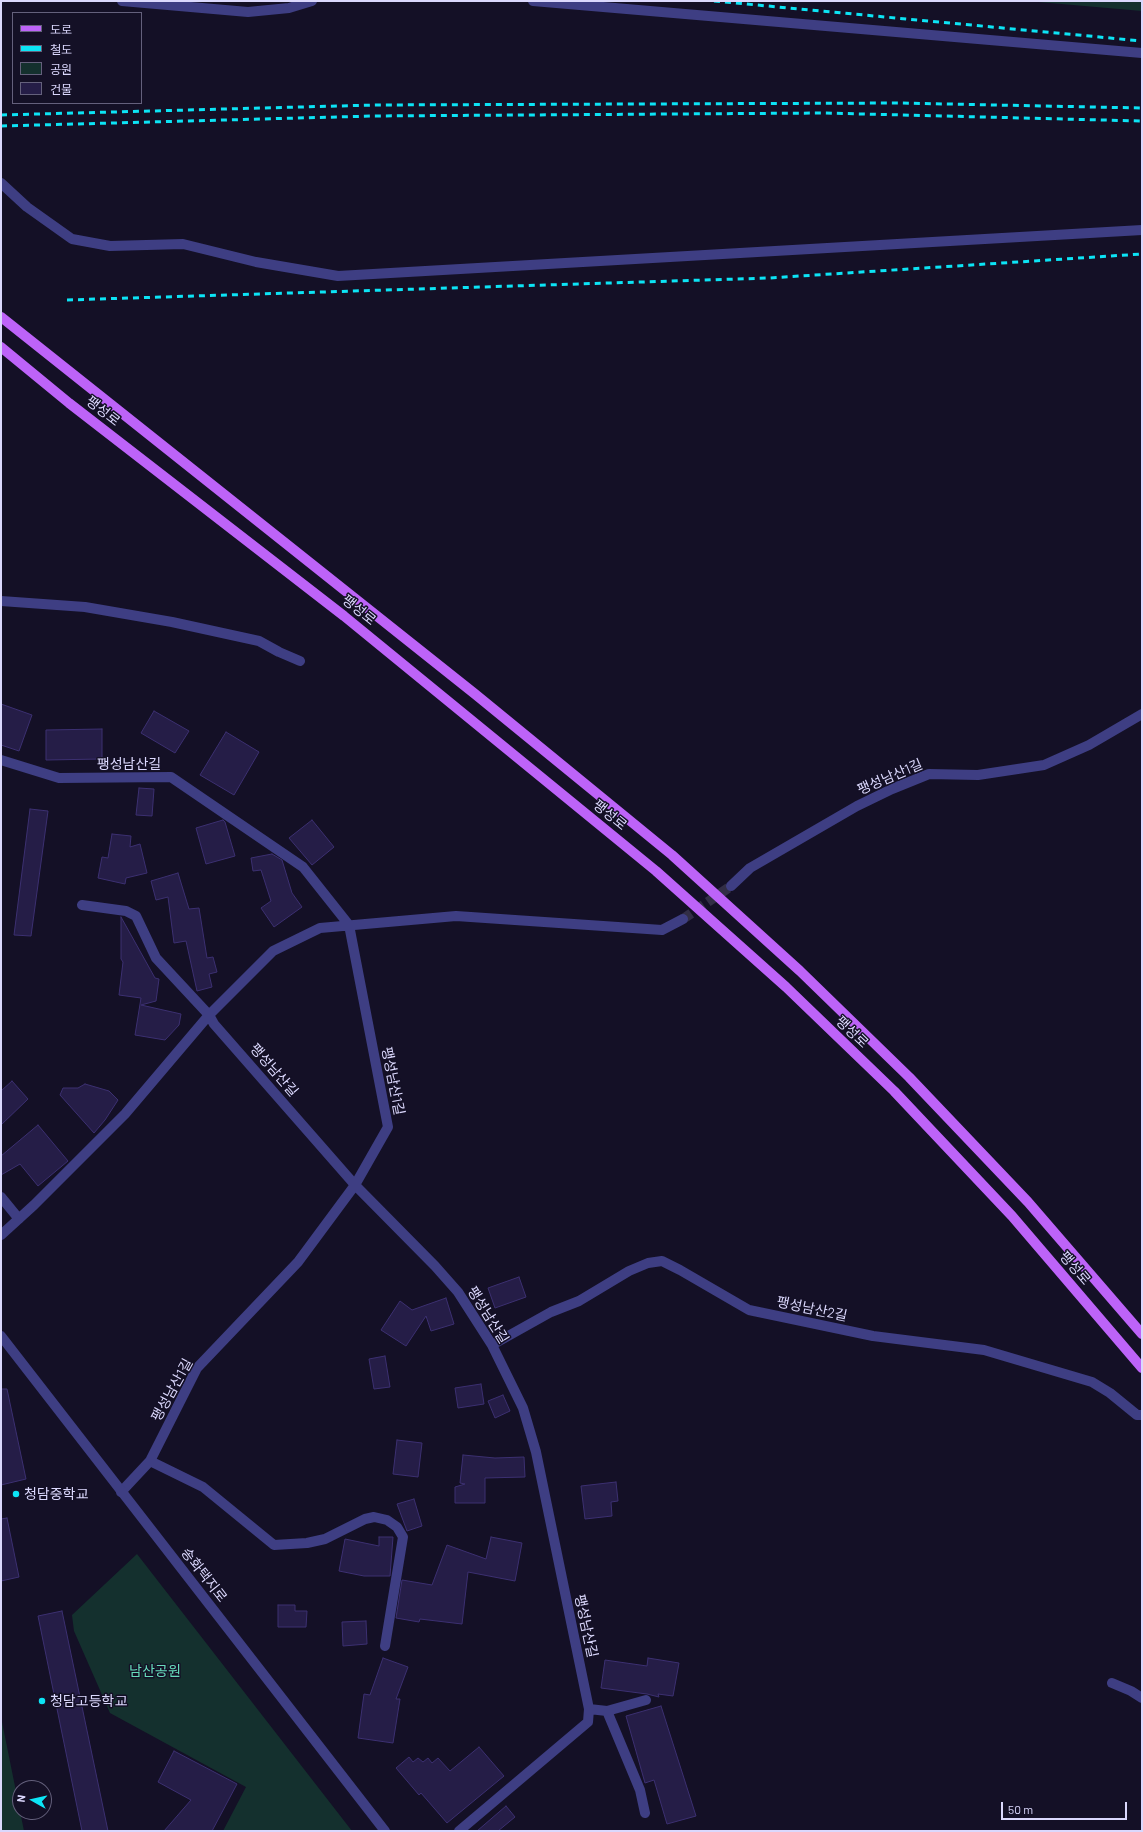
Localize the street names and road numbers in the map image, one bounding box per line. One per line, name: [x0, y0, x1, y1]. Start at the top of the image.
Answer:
street label: 팽성로: [83, 392, 123, 430]
street label: 팽성로: [339, 591, 379, 629]
street label: 팽성남산길: [97, 756, 161, 772]
street label: 팽성남산1길: [855, 756, 925, 798]
street label: 팽성로: [590, 796, 630, 834]
street label: 팽성로: [832, 1013, 872, 1051]
street label: 팽성남산길: [247, 1040, 301, 1100]
street label: 팽성남산1길: [378, 1045, 408, 1117]
street label: 팽성로: [1056, 1248, 1094, 1288]
street label: 팽성남산길: [464, 1283, 512, 1347]
street label: 팽성남산2길: [775, 1293, 849, 1325]
street label: 팽성남산1길: [148, 1356, 196, 1424]
street label: 송화택지로: [178, 1544, 230, 1606]
street label: 팽성남산길: [571, 1593, 601, 1659]

